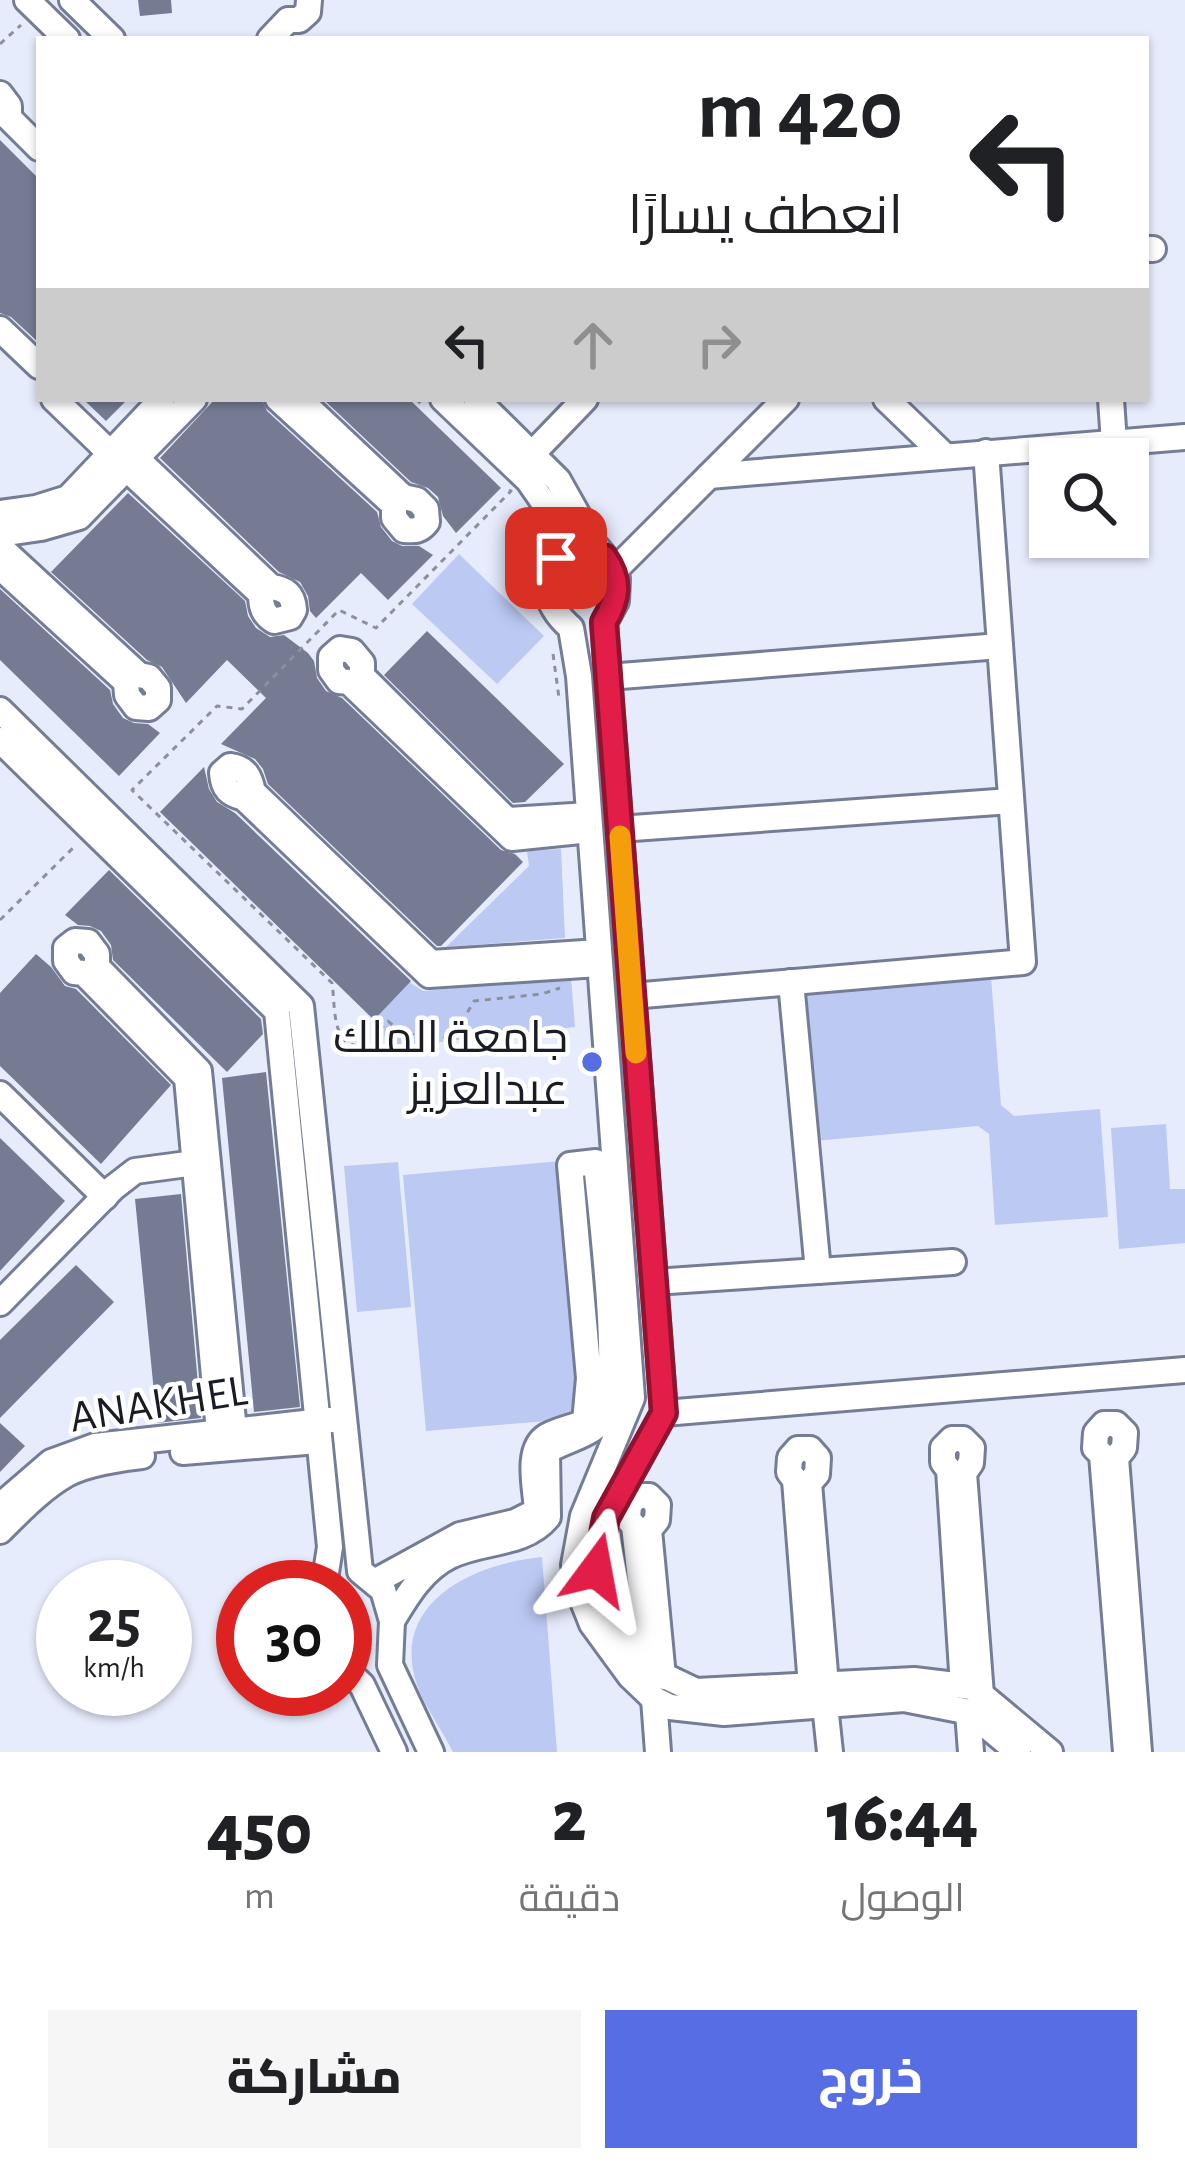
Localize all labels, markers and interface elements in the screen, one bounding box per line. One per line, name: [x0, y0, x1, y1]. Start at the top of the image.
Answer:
text: 420 m: [697, 70, 903, 154]
icon: left: [945, 84, 1101, 240]
text: انعطف يسارًا: [628, 190, 903, 244]
icon: left: [434, 312, 500, 378]
icon: ahead: [560, 312, 626, 378]
icon: right: [686, 312, 752, 378]
map controls: [1029, 438, 1149, 558]
button: search: [1029, 438, 1149, 558]
pin: [505, 507, 607, 609]
icon: arrive: [523, 525, 589, 591]
place label: جامعة الملك عبدالعزيز: [333, 1016, 568, 1114]
marker: جامعة الملك عبدالعزيز: [579, 1049, 605, 1075]
street label: ANAKHEL: [67, 1368, 250, 1441]
position arrow: [533, 1507, 659, 1633]
speed limit sign: 30: [216, 1560, 372, 1716]
text: 25: [87, 1593, 141, 1653]
text: km/h: [83, 1653, 145, 1683]
text: 2: [552, 1782, 587, 1854]
text: 16:44: [826, 1782, 979, 1854]
text: 450: [206, 1795, 312, 1867]
text: m: [244, 1877, 275, 1916]
text: دقيقة: [519, 1880, 620, 1919]
text: الوصول: [840, 1880, 965, 1919]
button: مشاركة: [48, 2010, 581, 2148]
button: خروج: [605, 2010, 1137, 2148]

